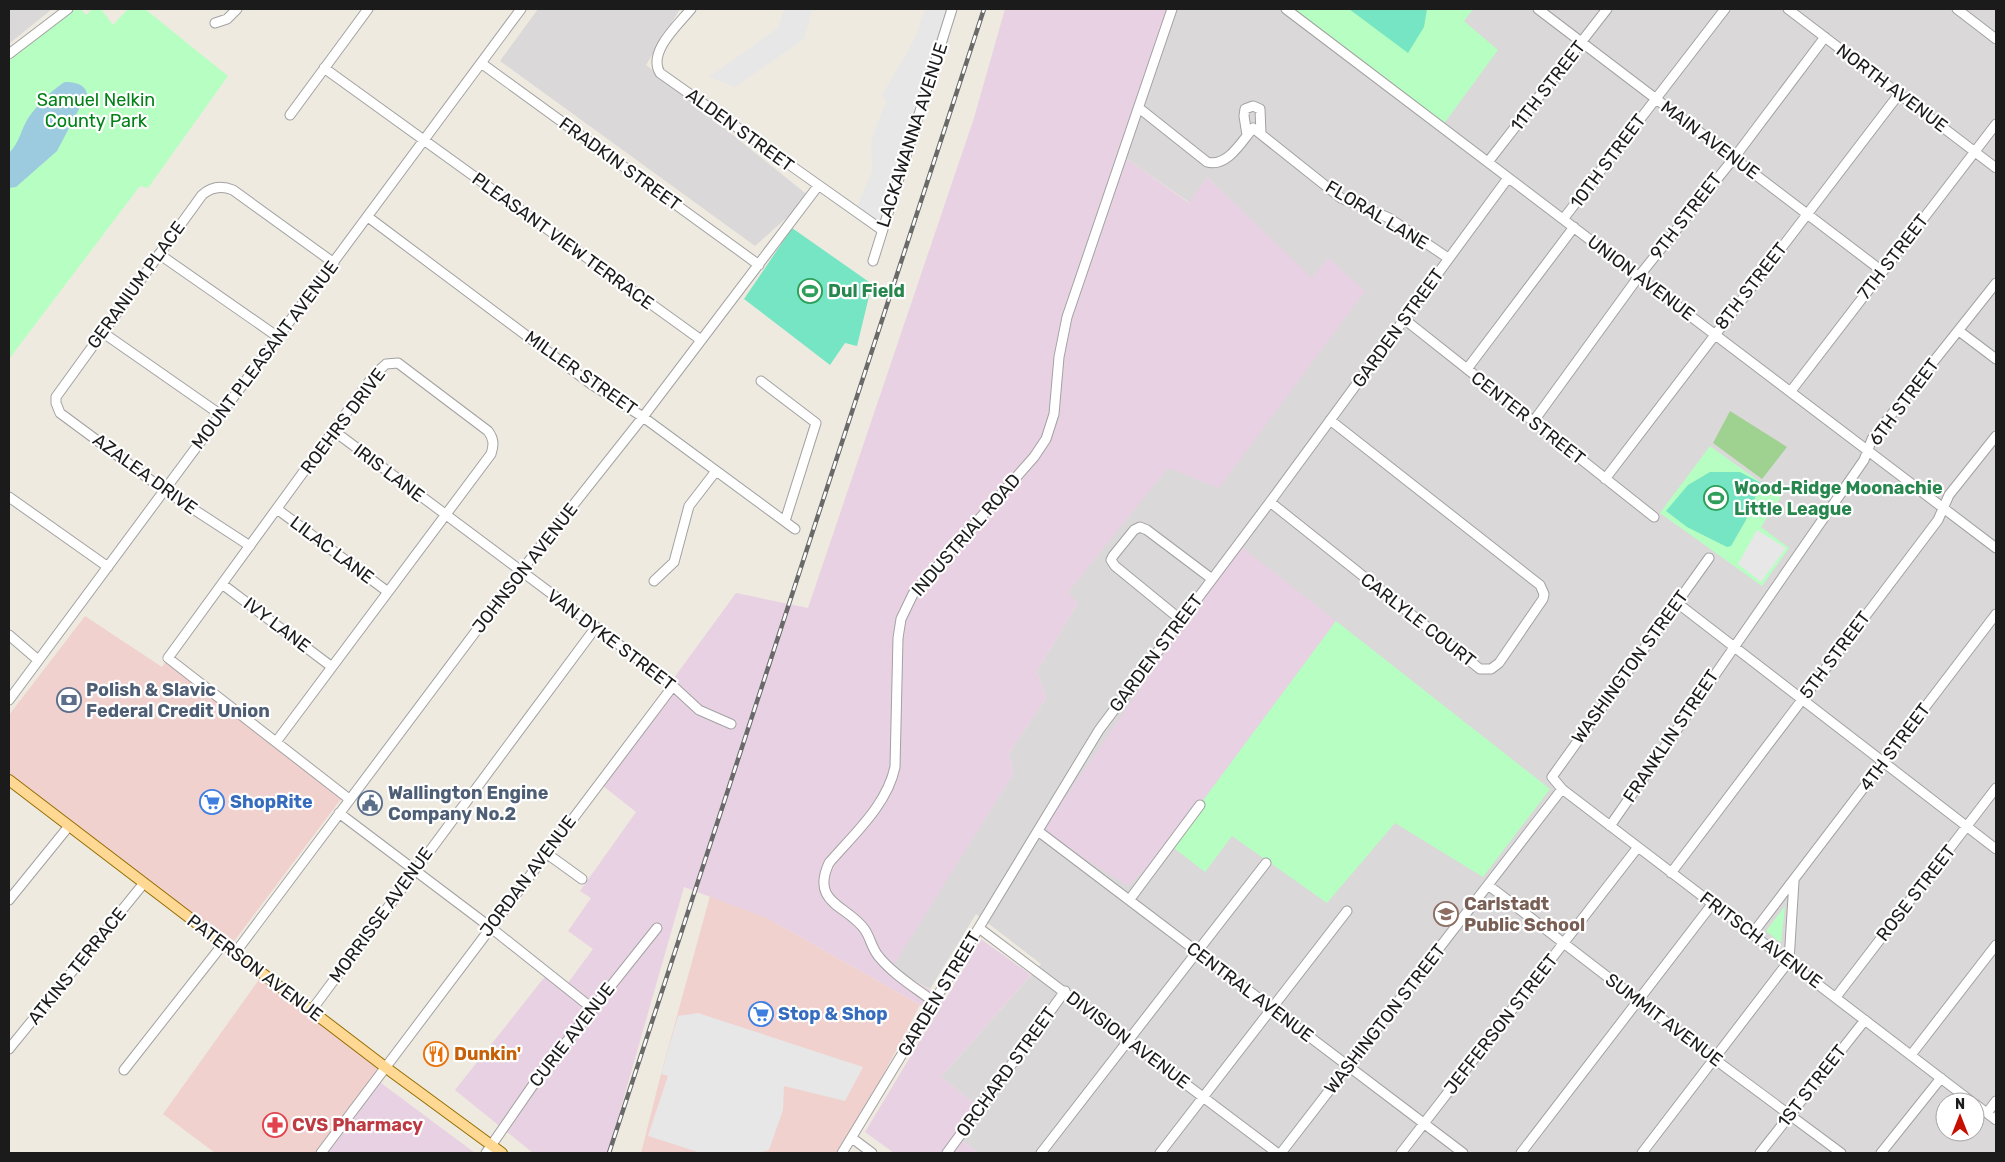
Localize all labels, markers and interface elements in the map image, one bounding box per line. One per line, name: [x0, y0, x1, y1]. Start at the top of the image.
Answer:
street label: 11TH STREET: [1506, 36, 1590, 136]
street label: NORTH AVENUE: [1832, 39, 1952, 137]
street label: LACKAWANNA AVENUE: [872, 40, 952, 230]
street label: ALDEN STREET: [682, 84, 798, 176]
park label: Samuel Nelkin County Park: [37, 89, 155, 132]
street label: MAIN AVENUE: [1656, 96, 1764, 184]
street label: 10TH STREET: [1565, 110, 1651, 212]
street label: FRADKIN STREET: [555, 113, 685, 215]
street label: PLEASANT VIEW TERRACE: [468, 168, 658, 314]
street label: 9TH STREET: [1645, 168, 1727, 264]
street label: FLORAL LANE: [1322, 176, 1432, 254]
street label: 7TH STREET: [1853, 210, 1933, 304]
street label: GERANIUM PLACE: [82, 217, 190, 353]
street label: UNION AVENUE: [1583, 231, 1699, 325]
street label: 8TH STREET: [1710, 238, 1792, 334]
street label: MOUNT PLEASANT AVENUE: [187, 257, 343, 453]
street label: GARDEN STREET: [1347, 264, 1449, 392]
sports icon: Dul Field: [797, 278, 823, 304]
place label: Dul Field: [828, 280, 905, 302]
street label: MILLER STREET: [521, 326, 641, 420]
street label: 6TH STREET: [1864, 354, 1944, 450]
street label: ROEHRS DRIVE: [296, 364, 390, 478]
street label: CENTER STREET: [1467, 367, 1589, 469]
street label: AZALEA DRIVE: [88, 429, 202, 519]
street label: IRIS LANE: [349, 439, 429, 507]
street label: INDUSTRIAL ROAD: [907, 469, 1025, 601]
place label: Wood-Ridge Moonachie Little League: [1734, 477, 1943, 520]
sports icon: Wood-Ridge Moonachie Little League: [1703, 485, 1729, 511]
street label: JOHNSON AVENUE: [467, 499, 583, 637]
street label: LILAC LANE: [286, 511, 378, 589]
street label: CARLYLE COURT: [1356, 568, 1480, 672]
street label: VAN DYKE STREET: [542, 585, 680, 695]
street label: WASHINGTON STREET: [1567, 586, 1693, 748]
street label: GARDEN STREET: [1105, 590, 1207, 716]
street label: IVY LANE: [239, 593, 315, 657]
street label: 5TH STREET: [1795, 607, 1875, 703]
street label: FRANKLIN STREET: [1618, 666, 1724, 806]
place label: Polish & Slavic Federal Credit Union: [86, 679, 270, 722]
bank icon: Polish & Slavic Federal Credit Union: [56, 687, 82, 713]
street label: 4TH STREET: [1855, 699, 1935, 795]
place label: Wallington Engine Company No.2: [388, 782, 549, 825]
supermarket icon: ShopRite: [199, 789, 225, 815]
public building icon: Wallington Engine Company No.2: [357, 790, 383, 816]
place label: ShopRite: [230, 791, 313, 813]
street label: JORDAN AVENUE: [475, 811, 581, 941]
street label: ROSE STREET: [1872, 841, 1960, 945]
street label: MORRISSE AVENUE: [324, 843, 438, 987]
street label: FRITSCH AVENUE: [1695, 887, 1827, 993]
place label: Carlstadt Public School: [1464, 893, 1585, 936]
school or university icon: Carlstadt Public School: [1433, 901, 1459, 927]
street label: ATKINS TERRACE: [23, 903, 131, 1029]
street label: PATERSON AVENUE: [183, 910, 327, 1026]
street label: GARDEN STREET: [893, 928, 985, 1060]
street label: CENTRAL AVENUE: [1182, 937, 1318, 1047]
street label: WASHINGTON STREET: [1320, 940, 1450, 1098]
street label: JEFFERSON STREET: [1439, 950, 1563, 1098]
street label: SUMMIT AVENUE: [1601, 969, 1727, 1071]
street label: CURIE AVENUE: [525, 979, 619, 1091]
street label: DIVISION AVENUE: [1062, 986, 1194, 1094]
supermarket icon: Stop & Shop: [748, 1001, 774, 1027]
place label: Stop & Shop: [778, 1003, 888, 1025]
street label: ORCHARD STREET: [952, 1003, 1060, 1141]
street label: 1ST STREET: [1773, 1040, 1851, 1132]
restaurant icon: Dunkin': [423, 1041, 449, 1067]
place label: Dunkin': [454, 1043, 521, 1065]
north arrow: [1935, 1092, 1985, 1142]
text: N: [1955, 1096, 1965, 1113]
pharmacy icon: CVS Pharmacy: [262, 1112, 288, 1138]
place label: CVS Pharmacy: [292, 1114, 423, 1136]

